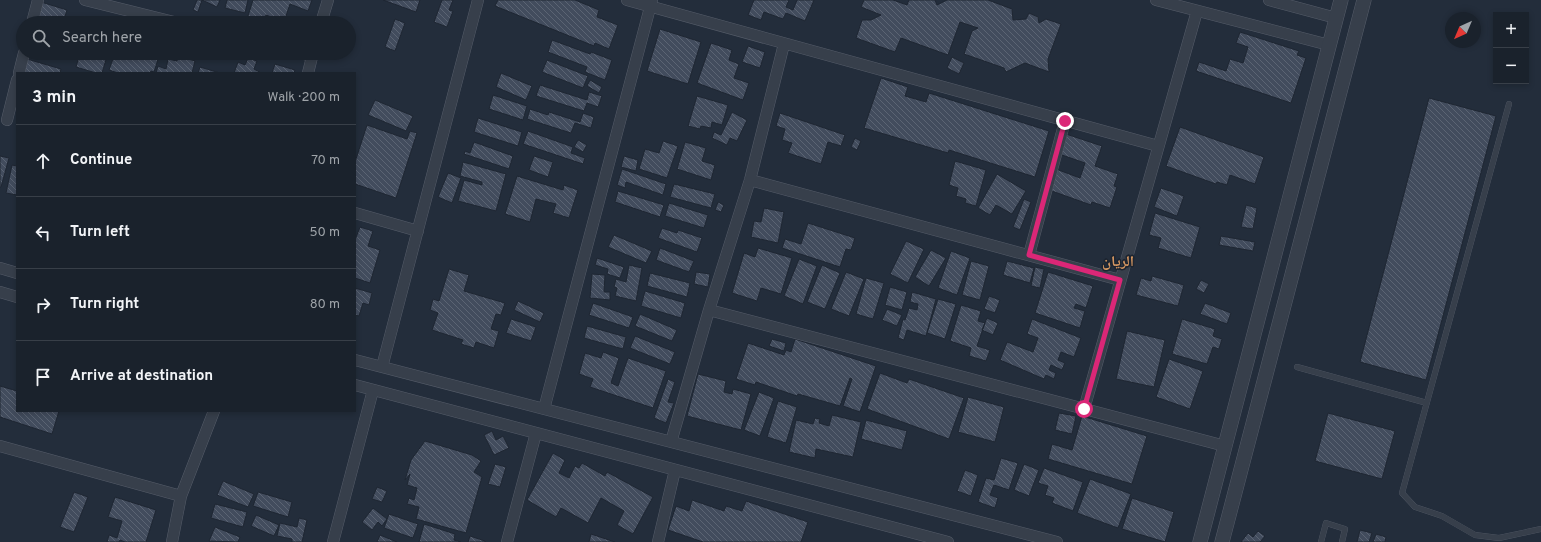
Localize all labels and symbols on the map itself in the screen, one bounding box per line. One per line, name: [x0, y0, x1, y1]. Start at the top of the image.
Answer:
north arrow: [1445, 12, 1481, 48]
route end: [1056, 112, 1074, 130]
district label: الريان: [1102, 253, 1134, 272]
route start: [1075, 400, 1093, 418]

